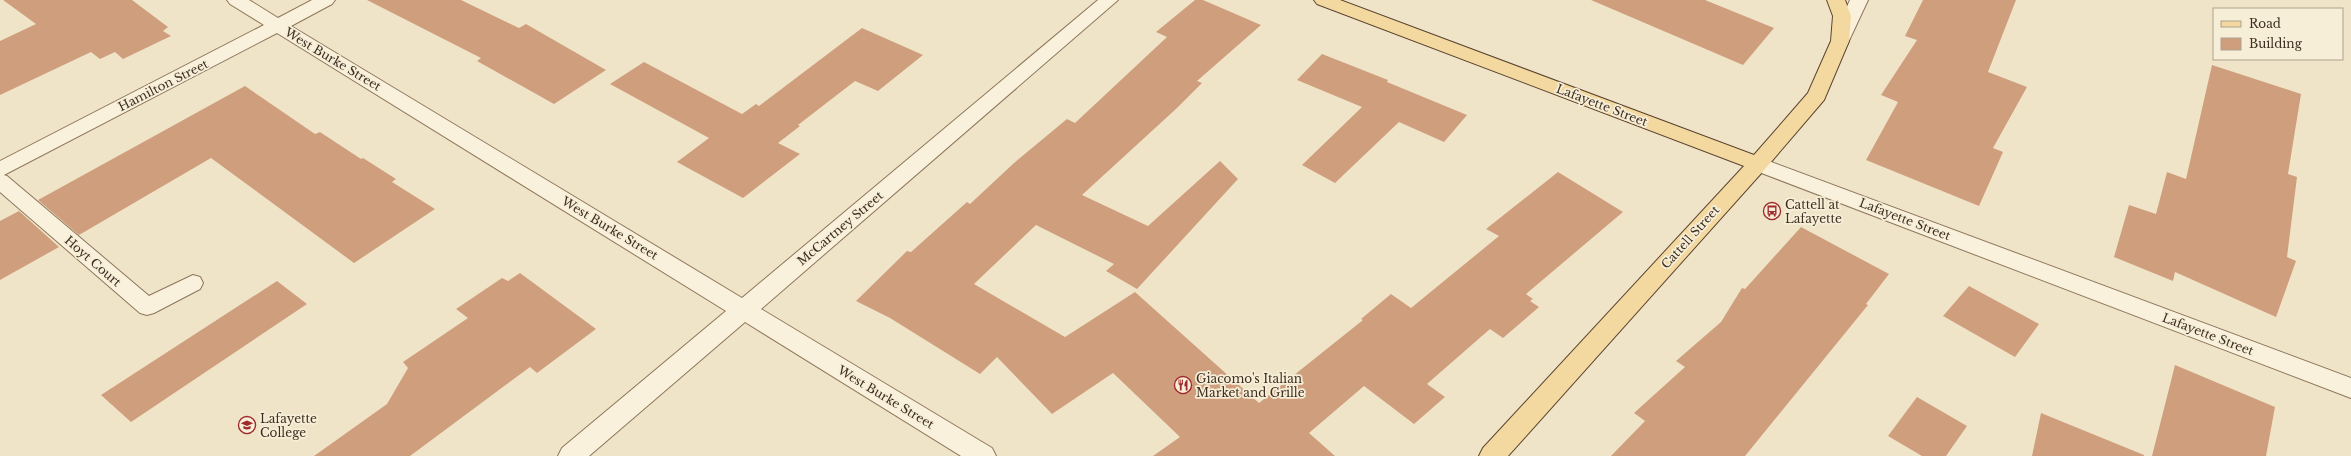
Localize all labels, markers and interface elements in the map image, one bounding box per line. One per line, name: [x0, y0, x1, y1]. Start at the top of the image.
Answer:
legend: [2213, 8, 2343, 60]
text: Road: [2249, 16, 2281, 31]
street label: West Burke Street: [281, 24, 384, 94]
text: Building: [2249, 36, 2303, 51]
street label: Hamilton Street: [116, 56, 211, 114]
street label: Lafayette Street: [1554, 81, 1650, 129]
street label: McCartney Street: [794, 187, 886, 268]
street label: West Burke Street: [558, 193, 661, 263]
street label: Lafayette Street: [1857, 195, 1953, 243]
place label: Cattell at Lafayette: [1785, 197, 1842, 226]
bus stop icon: Cattell at Lafayette: [1762, 201, 1782, 221]
street label: Cattell Street: [1658, 202, 1723, 272]
street label: Hoyt Court: [62, 232, 125, 290]
street label: Lafayette Street: [2160, 310, 2256, 358]
street label: West Burke Street: [834, 362, 937, 432]
place label: Giacomo's Italian Market and Grille: [1196, 371, 1305, 400]
restaurant icon: Giacomo's Italian Market and Grille: [1173, 375, 1193, 395]
place label: Lafayette College: [260, 411, 317, 440]
school or university icon: Lafayette College: [237, 415, 257, 435]

